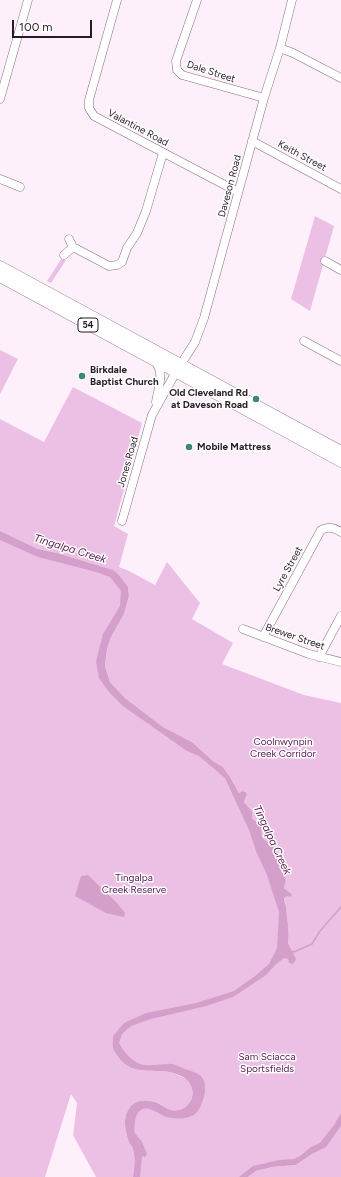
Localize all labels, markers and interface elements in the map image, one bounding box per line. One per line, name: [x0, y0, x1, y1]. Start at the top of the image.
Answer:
scale bar: [14, 12, 94, 38]
text: 100 m: [19, 20, 53, 34]
street label: Dale Street: [185, 59, 237, 85]
street label: Valantine Road: [106, 107, 170, 149]
street label: Keith Street: [276, 138, 328, 174]
street label: Daveson Road: [216, 154, 244, 218]
road number: 54: [78, 318, 98, 332]
place label: Birkdale Baptist Church: [90, 364, 159, 388]
marker: Birkdale Baptist Church: [77, 371, 87, 381]
place label: Old Cleveland Rd at Daveson Road: [169, 387, 248, 410]
marker: Old Cleveland Rd at Daveson Road: [251, 394, 261, 404]
street label: Jones Road: [115, 435, 141, 489]
place label: Mobile Mattress: [197, 441, 271, 453]
marker: Mobile Mattress: [184, 442, 194, 452]
water label: Tingalpa Creek: [32, 532, 108, 566]
street label: Lyre Street: [271, 544, 305, 594]
street label: Brewer Street: [264, 621, 326, 653]
park label: Coolnwynpin Creek Corridor: [250, 736, 316, 760]
water label: Tingalpa Creek: [250, 803, 294, 877]
park label: Tingalpa Creek Reserve: [102, 872, 166, 896]
park label: Sam Sciacca Sportsfields: [238, 1051, 296, 1074]

